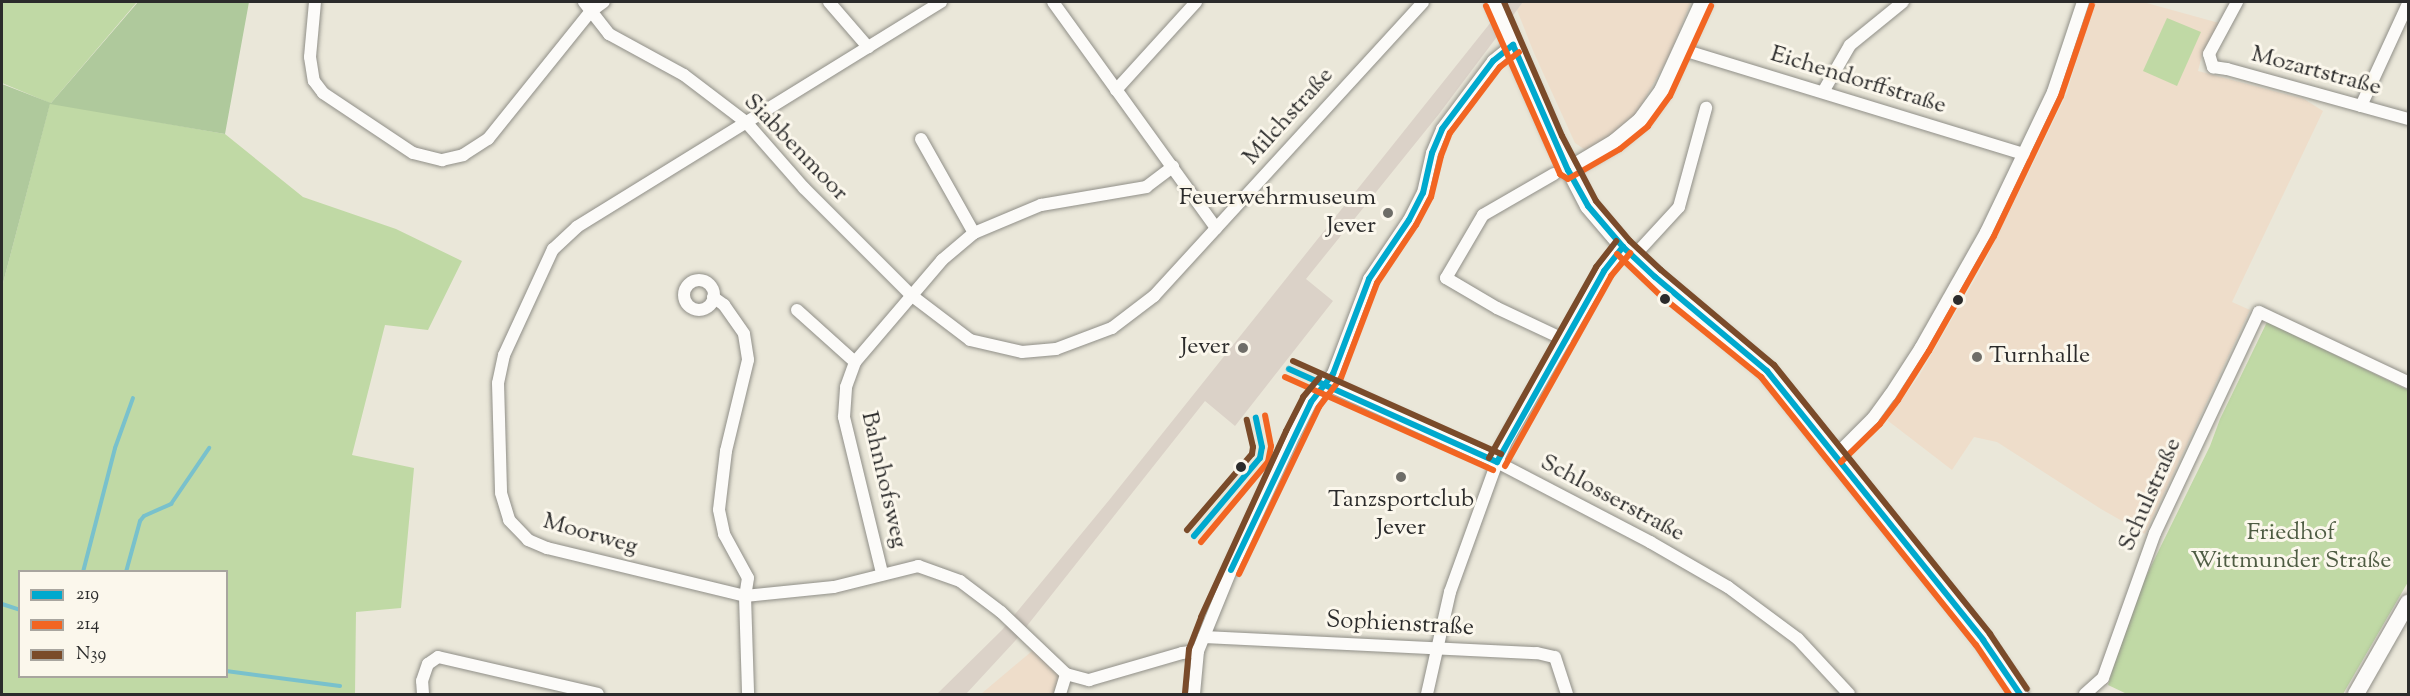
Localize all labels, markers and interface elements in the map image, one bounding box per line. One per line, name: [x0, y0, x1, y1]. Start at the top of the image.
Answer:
street label: Eichendorffstraße: [1767, 41, 1949, 121]
street label: Mozartstraße: [2248, 41, 2384, 103]
street label: Milchstraße: [1238, 62, 1340, 172]
street label: Siabbenmoor: [737, 88, 853, 208]
place label: Feuerwehrmuseum Jever: [1179, 185, 1376, 241]
marker: Feuerwehrmuseum Jever: [1381, 206, 1395, 220]
unlabelled marker: [1659, 293, 1671, 305]
unlabelled marker: [1952, 294, 1964, 306]
place label: Jever: [1180, 334, 1230, 362]
marker: Jever: [1234, 339, 1252, 357]
place label: Turnhalle: [1989, 343, 2090, 371]
marker: Turnhalle: [1970, 350, 1984, 364]
street label: Bahnhofsweg: [853, 409, 913, 551]
street label: Schulstraße: [2113, 434, 2189, 556]
street label: Schlosserstraße: [1535, 449, 1689, 549]
unlabelled marker: [1235, 461, 1247, 473]
marker: Tanzsportclub Jever: [1394, 470, 1408, 484]
place label: Tanzsportclub Jever: [1328, 487, 1474, 543]
street label: Moorweg: [539, 508, 641, 562]
park label: Friedhof Wittmunder Straße: [2191, 520, 2391, 576]
legend: [18, 570, 228, 678]
text: 219: [76, 582, 99, 608]
street label: Sophienstraße: [1325, 607, 1475, 643]
text: 214: [76, 612, 100, 638]
text: N39: [76, 642, 106, 668]

